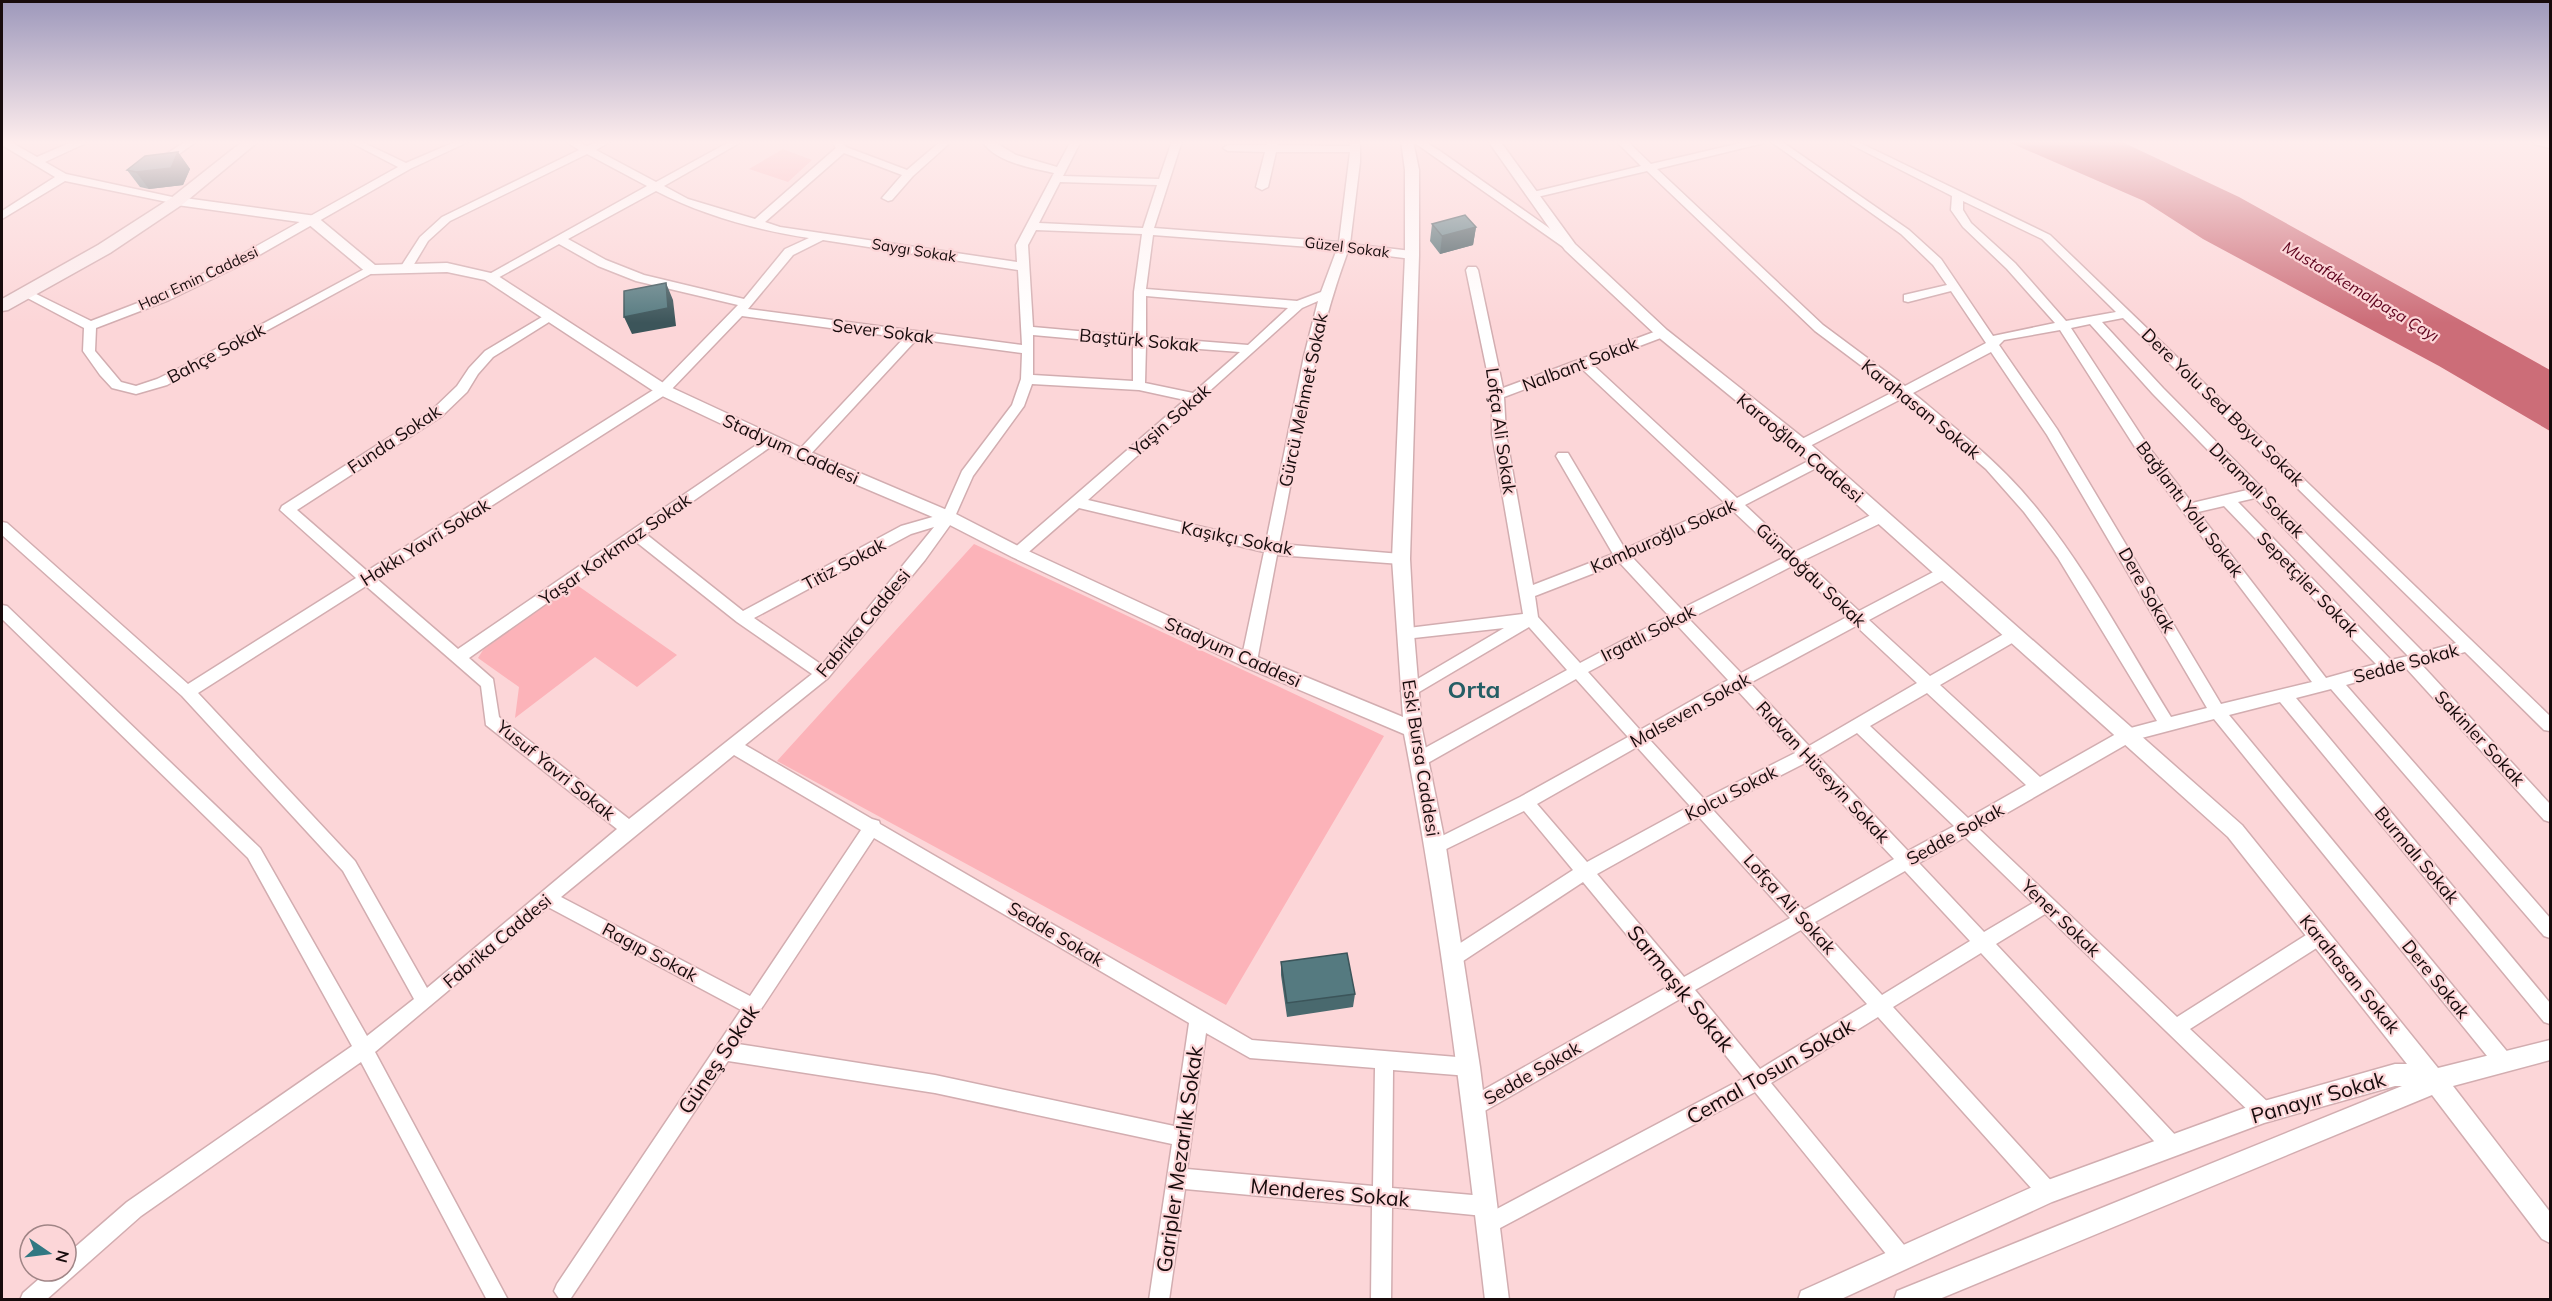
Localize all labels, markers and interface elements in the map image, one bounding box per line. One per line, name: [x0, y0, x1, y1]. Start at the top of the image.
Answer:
street label: Güzel Sokak: [1304, 232, 1391, 262]
street label: Saygı Sokak: [871, 234, 958, 266]
water label: Mustafakemalpaşa Çayı: [2279, 236, 2443, 346]
street label: Hacı Emin Caddesi: [135, 242, 261, 314]
street label: Gürcü Mehmet Sokak: [1273, 310, 1333, 489]
street label: Sever Sokak: [831, 313, 936, 349]
street label: Bahçe Sokak: [163, 317, 270, 388]
street label: Baştürk Sokak: [1078, 323, 1200, 357]
street label: Dere Yolu Sed Boyu Sokak: [2137, 323, 2310, 491]
street label: Nalbant Sokak: [1519, 331, 1642, 397]
street label: Karahasan Sokak: [1857, 354, 1986, 464]
street label: Lofça Ali Sokak: [1481, 366, 1521, 496]
street label: Yaşin Sokak: [1124, 378, 1216, 462]
street label: Karaoğlan Caddesi: [1732, 388, 1868, 508]
street label: Funda Sokak: [343, 399, 446, 479]
street label: Stadyum Caddesi: [719, 409, 863, 489]
street label: Bağlantı Yolu Sokak: [2131, 436, 2249, 582]
street label: Dıramalı Sokak: [2204, 437, 2310, 543]
street label: Yaşar Korkmaz Sokak: [534, 488, 696, 611]
street label: Hakkı Yavri Sokak: [356, 493, 495, 591]
street label: Kamburoğlu Sokak: [1587, 493, 1740, 578]
street label: Kaşıkçı Sokak: [1179, 516, 1295, 560]
street label: Gündoğdu Sokak: [1751, 518, 1872, 633]
street label: Sepetçiler Sokak: [2252, 527, 2364, 642]
street label: Titiz Sokak: [799, 532, 890, 595]
street label: Dere Sokak: [2113, 543, 2181, 637]
street label: Fabrika Caddesi: [811, 564, 915, 682]
street label: Irgatlı Sokak: [1597, 599, 1700, 667]
street label: Stadyum Caddesi: [1161, 612, 1305, 692]
street label: Sedde Sokak: [2351, 638, 2462, 688]
street label: Malseven Sokak: [1626, 667, 1755, 753]
district label: Orta: [1448, 674, 1500, 704]
street label: Eski Bursa Caddesi: [1397, 678, 1445, 838]
street label: Sakinler Sokak: [2430, 685, 2531, 791]
street label: Rıdvan Hüseyin Sokak: [1751, 696, 1895, 848]
street label: Yusuf Yavri Sokak: [491, 714, 621, 825]
street label: Kolcu Sokak: [1681, 760, 1782, 826]
street label: Sedde Sokak: [1902, 797, 2008, 870]
street label: Burmalı Sokak: [2370, 802, 2465, 909]
street label: Lofça Ali Sokak: [1739, 849, 1842, 960]
street label: Yener Sokak: [2016, 874, 2106, 962]
street label: Fabrika Caddesi: [438, 889, 556, 993]
street label: Sedde Sokak: [1004, 896, 1109, 972]
street label: Karahasan Sokak: [2295, 910, 2405, 1039]
street label: Ragıp Sokak: [598, 917, 702, 987]
street label: Sarmaşık Sokak: [1622, 919, 1740, 1057]
street label: Dere Sokak: [2397, 935, 2475, 1024]
street label: Güneş Sokak: [672, 999, 764, 1119]
street label: Cemal Tosun Sokak: [1682, 1012, 1859, 1130]
street label: Sedde Sokak: [1480, 1036, 1585, 1110]
street label: Garipler Mezarlık Sokak: [1150, 1044, 1208, 1274]
street label: Panayır Sokak: [2248, 1065, 2389, 1129]
street label: Menderes Sokak: [1249, 1172, 1411, 1212]
north arrow: [18, 1223, 78, 1283]
text: N: [51, 1248, 74, 1265]

